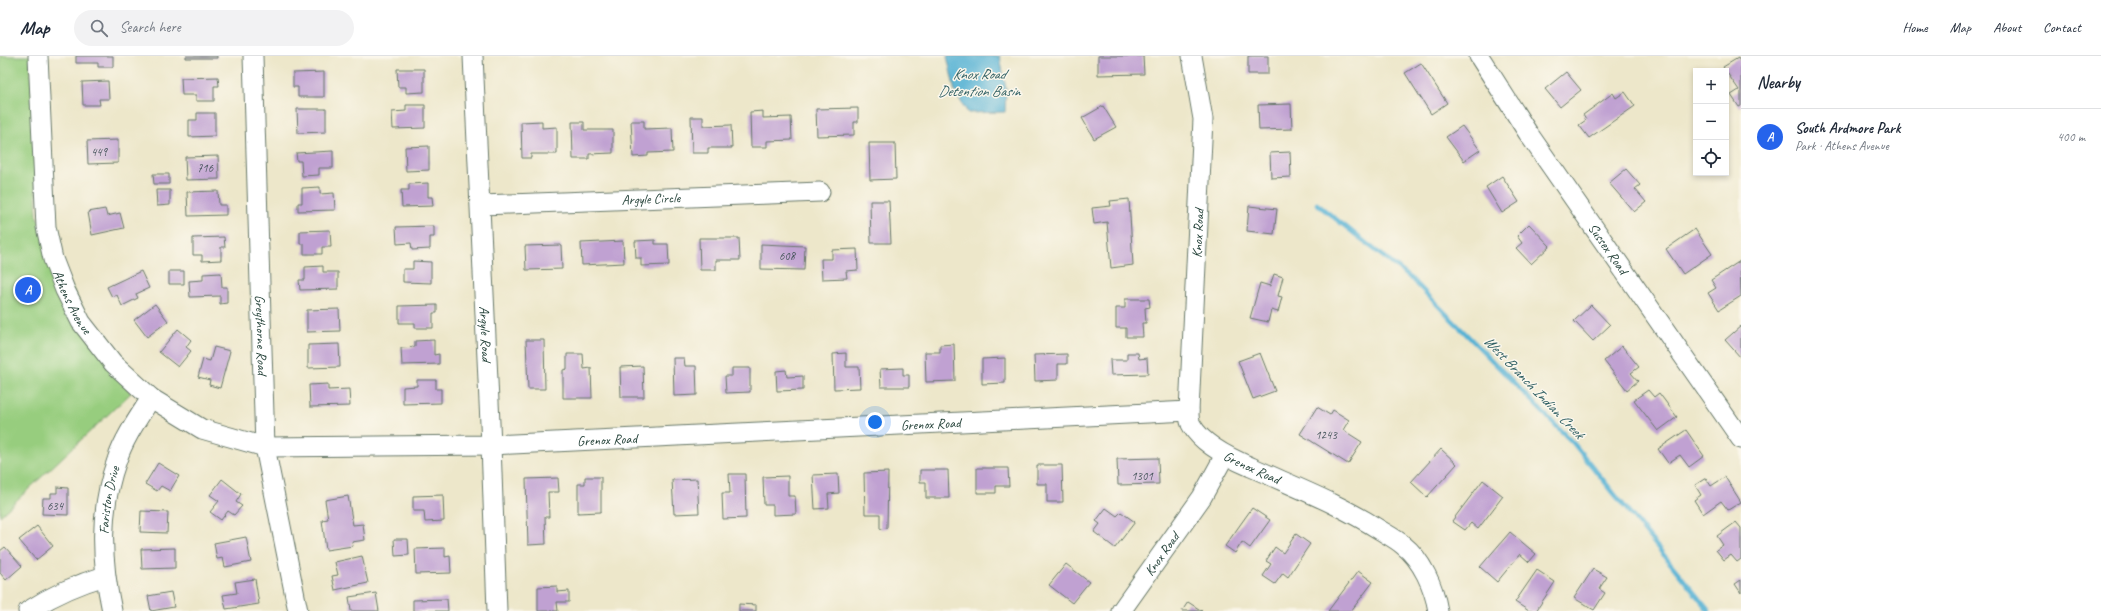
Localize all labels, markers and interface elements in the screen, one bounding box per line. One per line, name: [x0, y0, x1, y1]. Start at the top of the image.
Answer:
search box: [74, 10, 354, 46]
text: Map: [20, 16, 50, 40]
icon: search: [88, 17, 110, 39]
text: Search here: [120, 18, 181, 37]
text: Home: [1902, 19, 1928, 36]
text: Map: [1950, 19, 1971, 36]
text: About: [1993, 19, 2021, 36]
text: Contact: [2043, 19, 2081, 36]
water label: Knox Road Detention Basin: [938, 65, 1021, 101]
map controls: [1693, 68, 1729, 176]
button: +: [1693, 68, 1729, 104]
text: Nearby: [1757, 72, 1800, 93]
button: −: [1693, 104, 1729, 140]
text: South Ardmore Park: [1795, 119, 1900, 138]
text: A: [1767, 129, 1773, 145]
text: 400 m: [2057, 129, 2085, 145]
text: Park · Athens Avenue: [1795, 138, 1889, 154]
button: locate: [1693, 140, 1729, 176]
house number: 449: [91, 144, 109, 160]
house number: 716: [197, 160, 214, 176]
street label: Argyle Circle: [621, 189, 682, 209]
street label: Knox Road: [1188, 206, 1208, 258]
street label: Sussex Road: [1584, 220, 1633, 279]
house number: 608: [779, 248, 797, 264]
street label: Athens Avenue: [49, 268, 96, 339]
pin: A: [15, 275, 41, 305]
street label: Greythorne Road: [251, 295, 271, 378]
street label: Argyle Road: [476, 306, 495, 364]
water label: West Branch Indian Creek: [1479, 332, 1590, 445]
your location: [865, 412, 885, 432]
street label: Grenox Road: [900, 414, 963, 434]
house number: 1243: [1315, 427, 1338, 443]
street label: Grenox Road: [577, 430, 640, 450]
street label: Grenox Road: [1221, 447, 1285, 489]
street label: Fariston Drive: [96, 463, 124, 534]
house number: 1301: [1131, 468, 1153, 484]
house number: 634: [47, 498, 65, 514]
street label: Knox Road: [1141, 527, 1185, 579]

